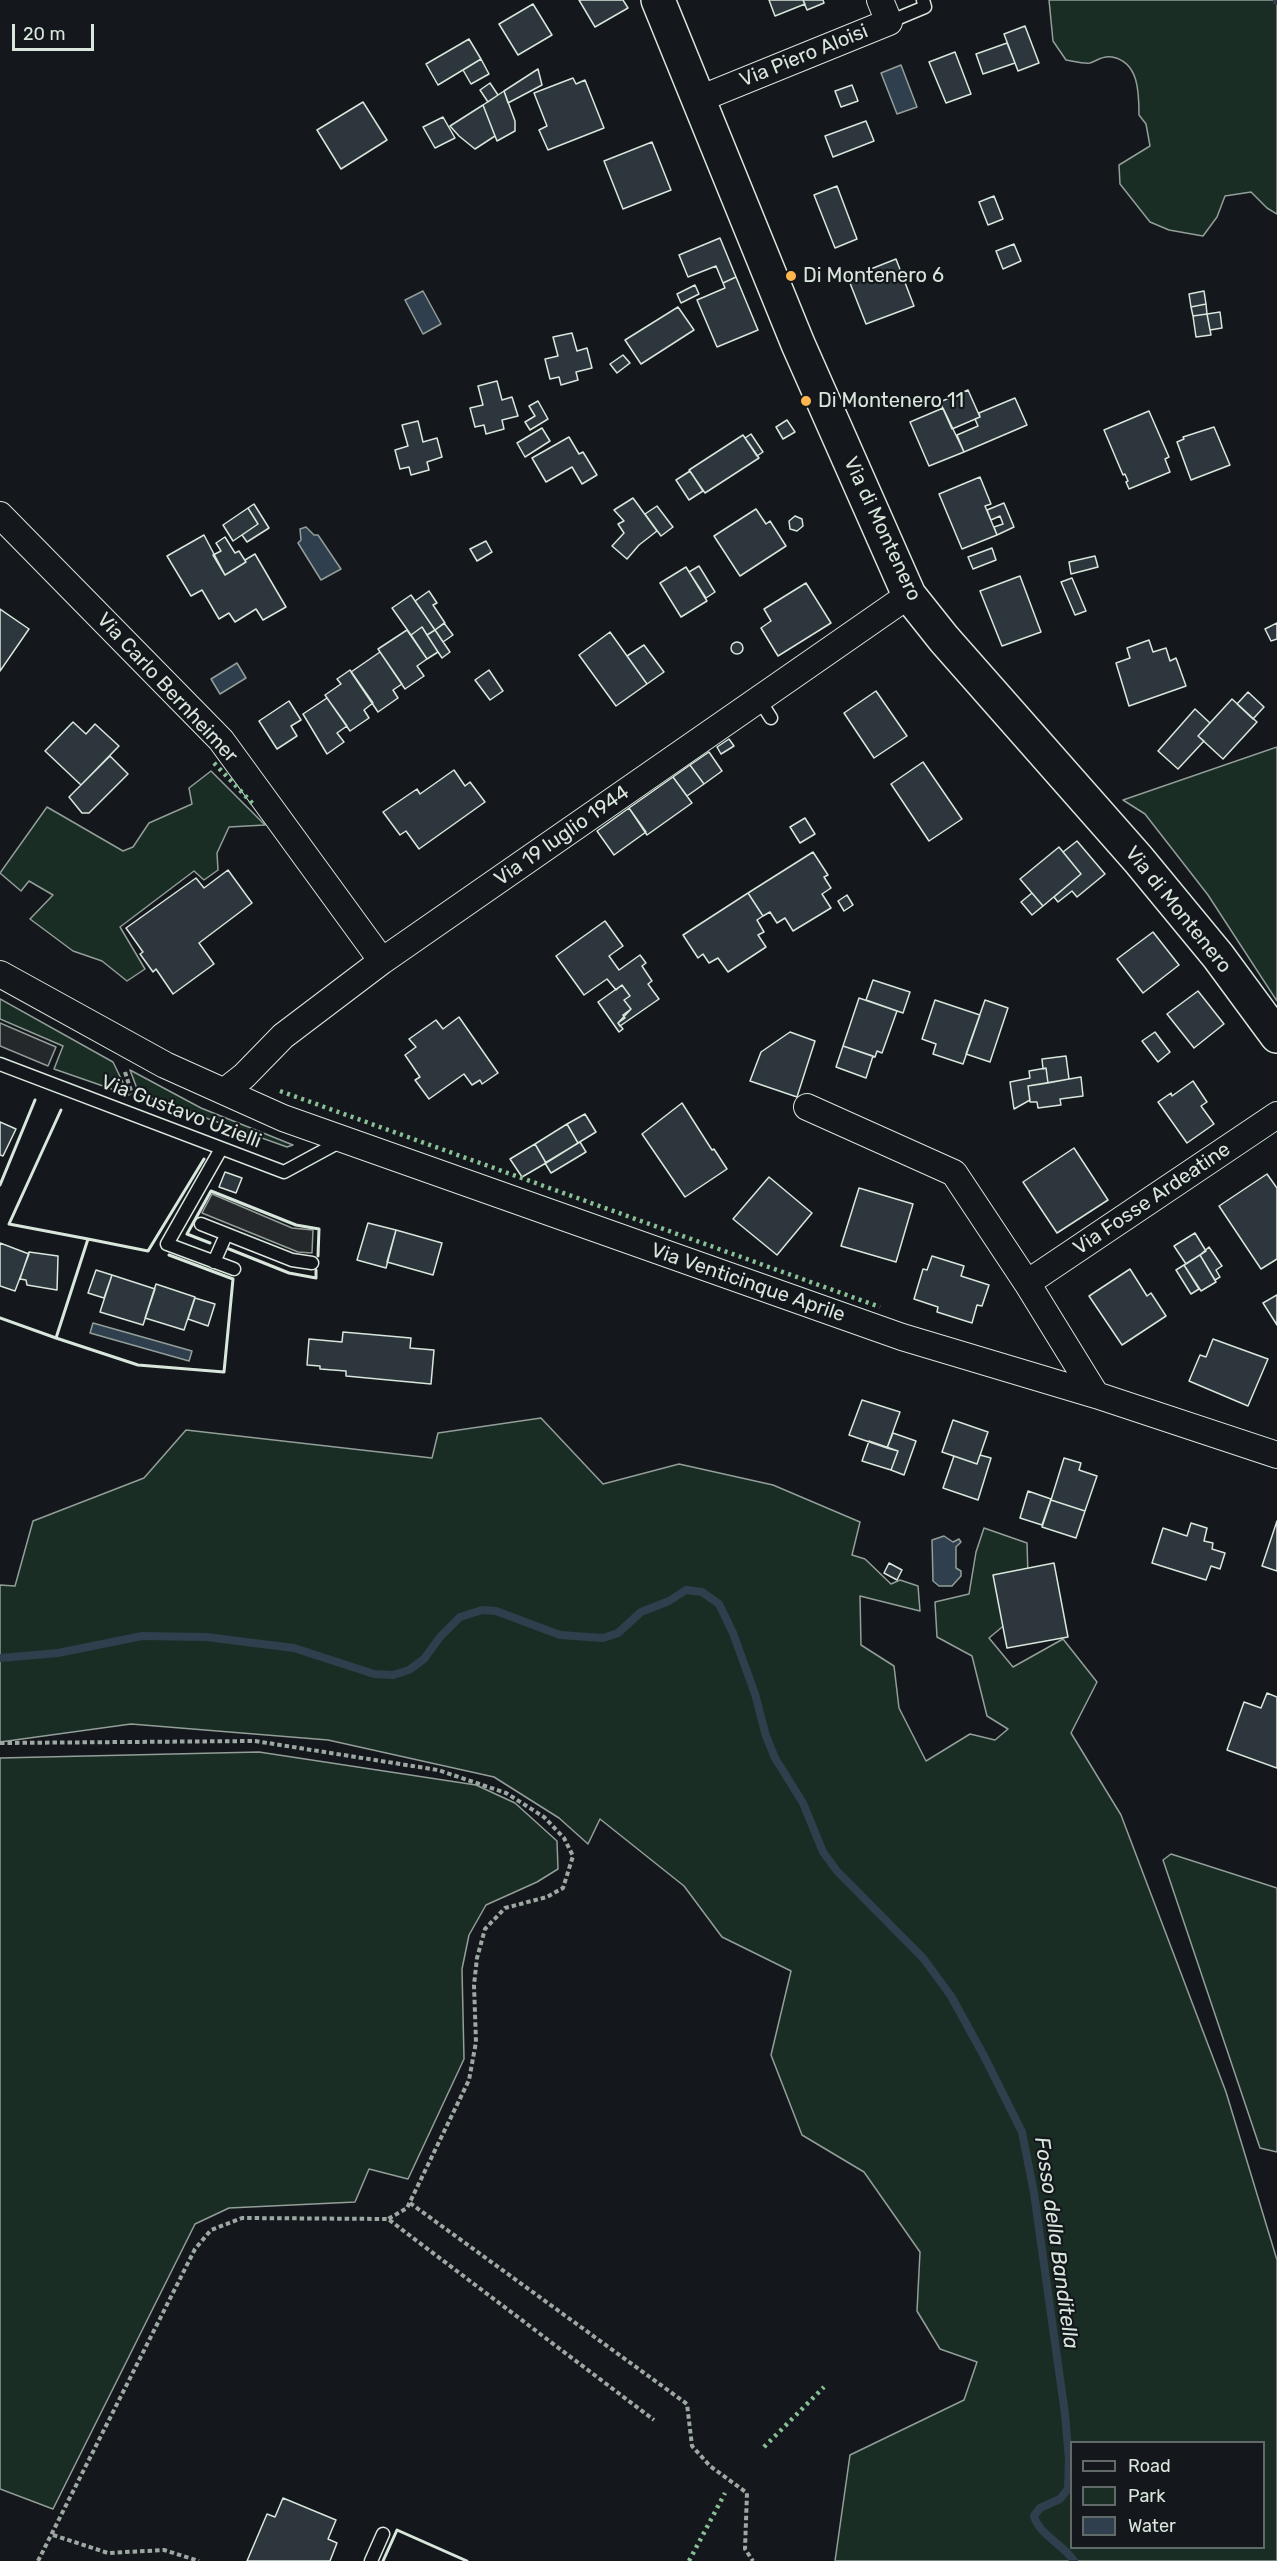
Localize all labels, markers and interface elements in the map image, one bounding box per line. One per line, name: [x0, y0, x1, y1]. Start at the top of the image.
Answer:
scale bar: [15, 12, 98, 50]
street label: Via Piero Aloisi: [736, 19, 872, 93]
text: 20 m: [23, 23, 65, 45]
place label: Di Montenero 6: [803, 264, 944, 288]
marker: Di Montenero 6: [784, 269, 798, 283]
place label: Di Montenero 11: [818, 389, 964, 413]
marker: Di Montenero 11: [799, 394, 813, 408]
street label: Via di Montenero: [838, 453, 926, 605]
street label: Via Carlo Bernheimer: [91, 608, 243, 768]
street label: Via 19 luglio 1944: [490, 781, 634, 891]
street label: Via di Montenero: [1120, 842, 1236, 978]
street label: Via Gustavo Uzielli: [97, 1070, 265, 1154]
street label: Via Fosse Ardeatine: [1069, 1138, 1235, 1260]
street label: Via Venticinque Aprile: [648, 1239, 848, 1327]
water label: Fosso della Banditella: [1029, 2135, 1083, 2351]
legend: [1070, 2441, 1265, 2549]
text: Road: [1128, 2455, 1171, 2477]
text: Park: [1128, 2485, 1165, 2507]
text: Water: [1128, 2515, 1176, 2537]

